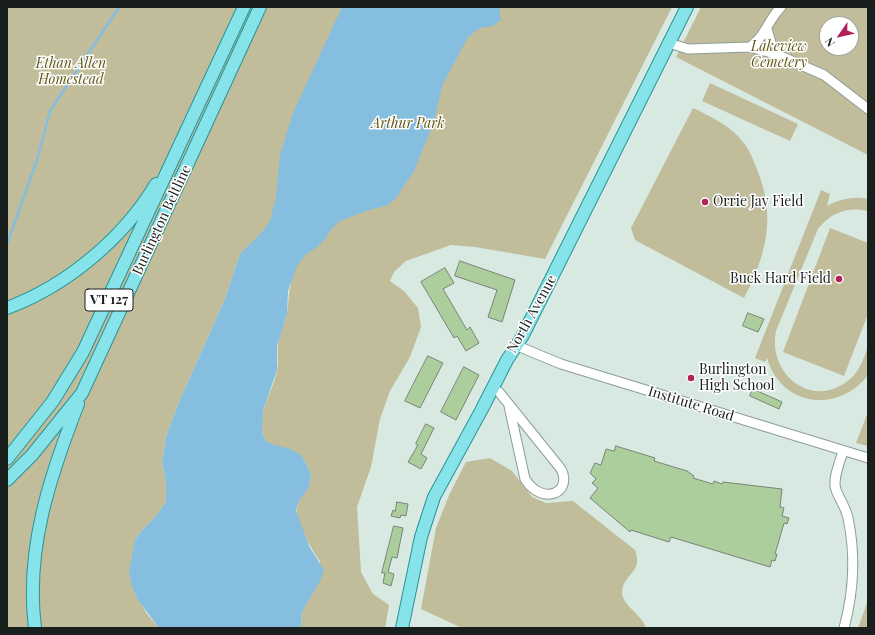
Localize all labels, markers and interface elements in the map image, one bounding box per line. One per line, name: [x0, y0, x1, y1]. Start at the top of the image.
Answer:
north arrow: [819, 16, 859, 56]
text: N: [821, 35, 838, 50]
park label: Lakeview Cemetery: [751, 39, 807, 72]
park label: Ethan Allen Homestead: [36, 56, 106, 88]
park label: Arthur Park: [371, 116, 445, 132]
street label: Burlington Beltline: [129, 162, 195, 278]
place label: Orrie Jay Field: [713, 194, 803, 210]
marker: Orrie Jay Field: [700, 197, 710, 207]
place label: Buck Hard Field: [730, 271, 831, 287]
street label: North Avenue: [504, 272, 560, 356]
marker: Buck Hard Field: [834, 274, 844, 284]
road number: VT 127: [85, 289, 133, 311]
place label: Burlington High School: [699, 362, 775, 394]
marker: Burlington High School: [686, 373, 696, 383]
street label: Institute Road: [646, 383, 736, 425]

